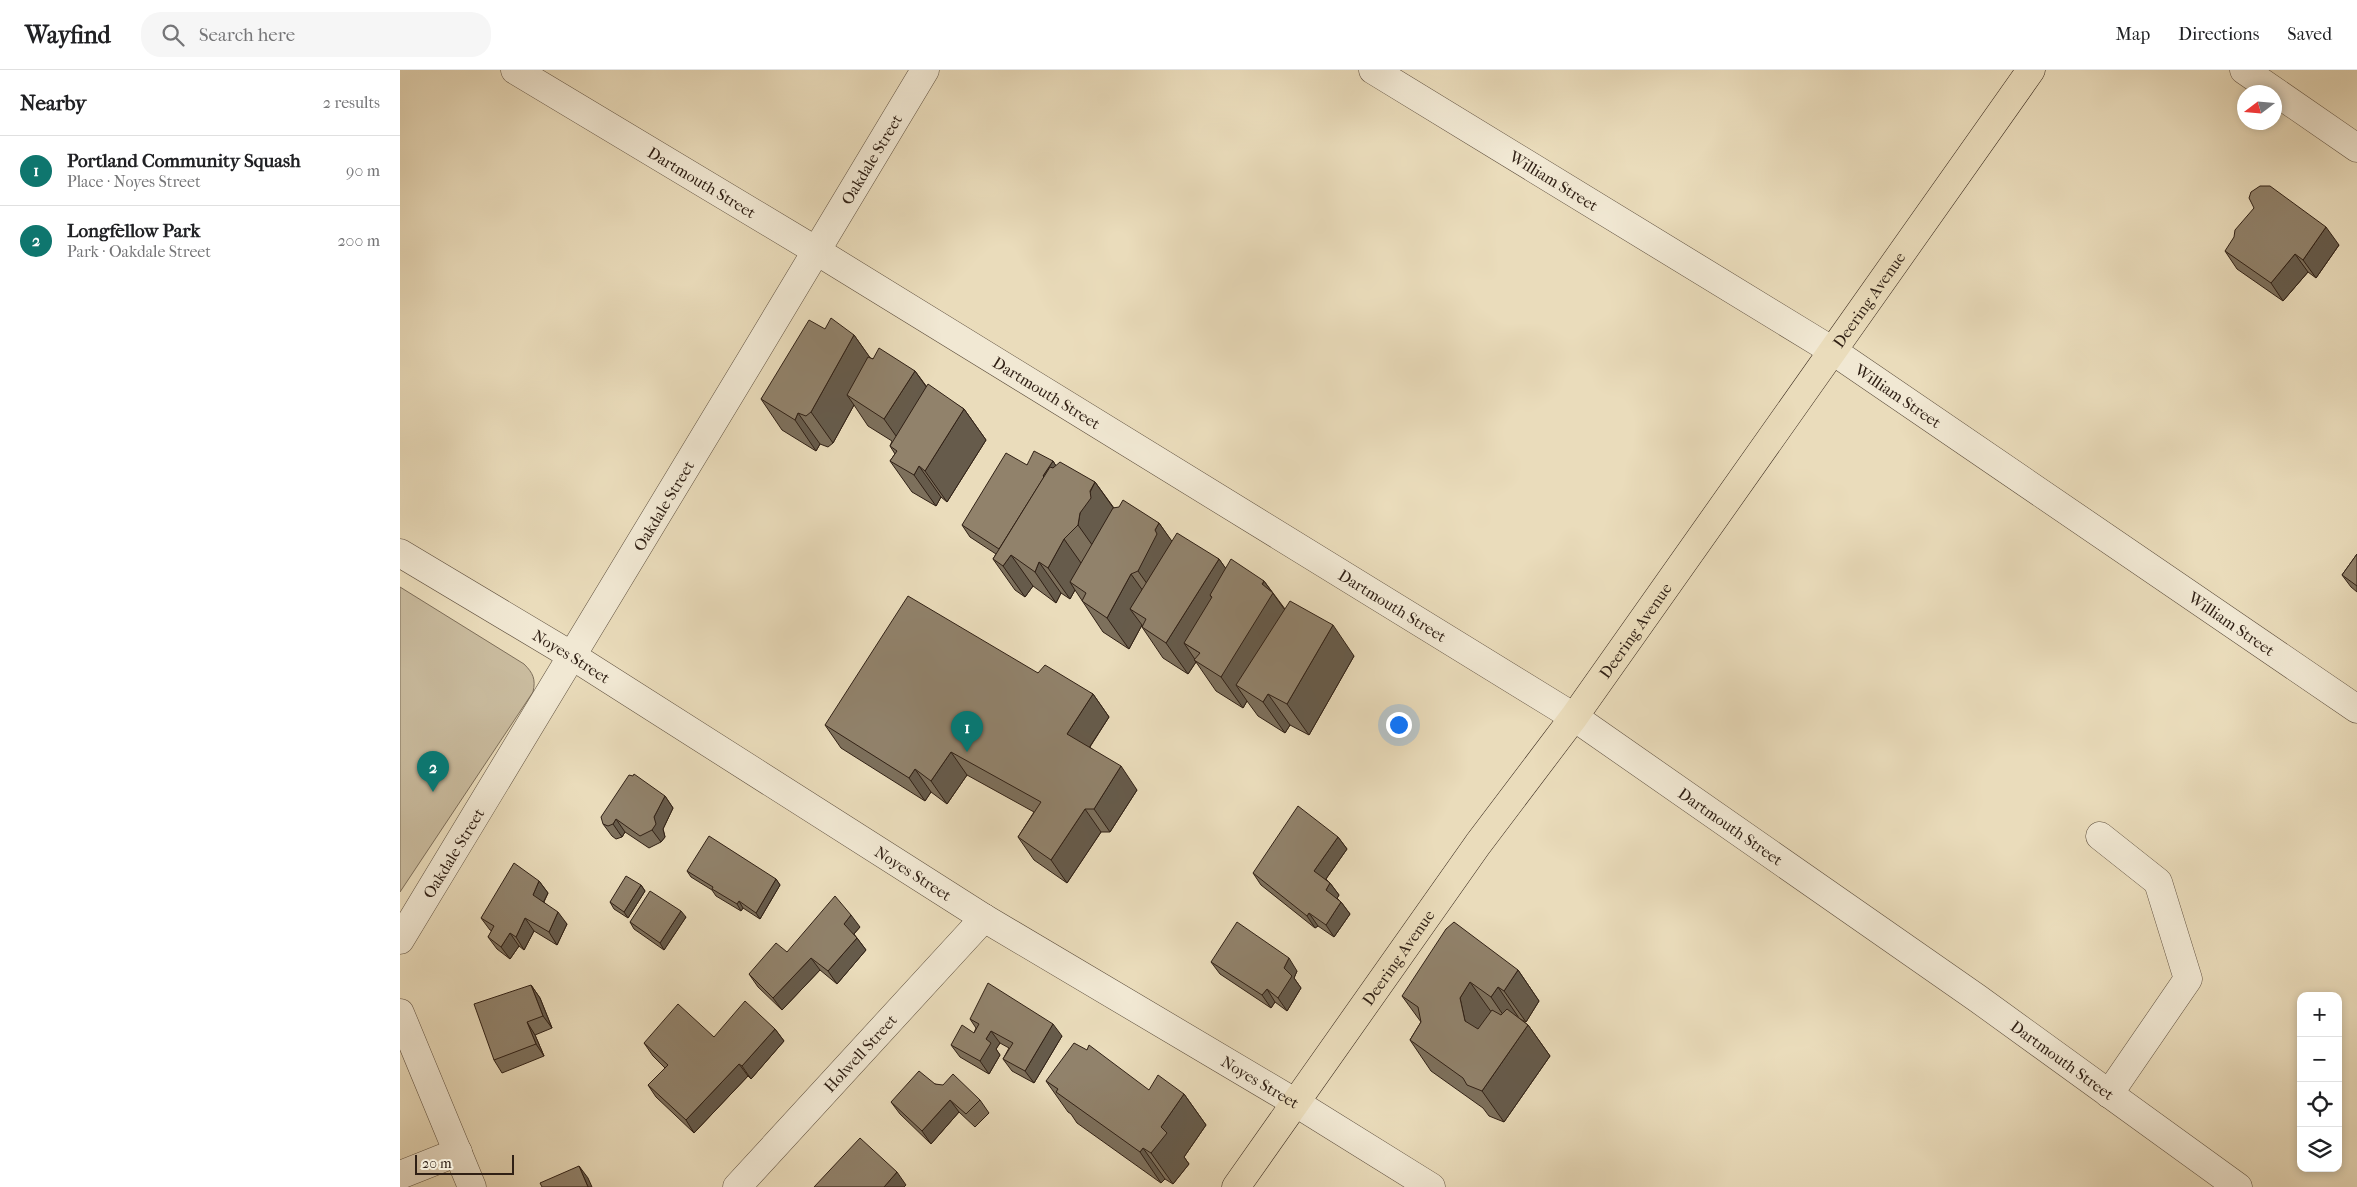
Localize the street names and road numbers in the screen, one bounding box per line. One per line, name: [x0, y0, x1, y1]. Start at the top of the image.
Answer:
street label: Oakdale Street: [837, 111, 906, 208]
street label: Dartmouth Street: [644, 143, 759, 222]
street label: William Street: [1505, 146, 1602, 215]
street label: Deering Avenue: [1829, 248, 1910, 351]
street label: Dartmouth Street: [989, 353, 1104, 433]
street label: William Street: [1850, 359, 1945, 432]
street label: Oakdale Street: [629, 457, 698, 555]
street label: Dartmouth Street: [1335, 566, 1450, 646]
street label: Deering Avenue: [1595, 579, 1676, 682]
street label: William Street: [2184, 587, 2279, 660]
street label: Noyes Street: [529, 626, 614, 688]
street label: Dartmouth Street: [1675, 784, 1786, 870]
street label: Oakdale Street: [419, 805, 489, 902]
street label: Noyes Street: [871, 842, 955, 905]
street label: Deering Avenue: [1358, 906, 1439, 1009]
street label: Holwell Street: [820, 1010, 901, 1096]
street label: Dartmouth Street: [2007, 1017, 2118, 1104]
street label: Noyes Street: [1218, 1052, 1303, 1113]

